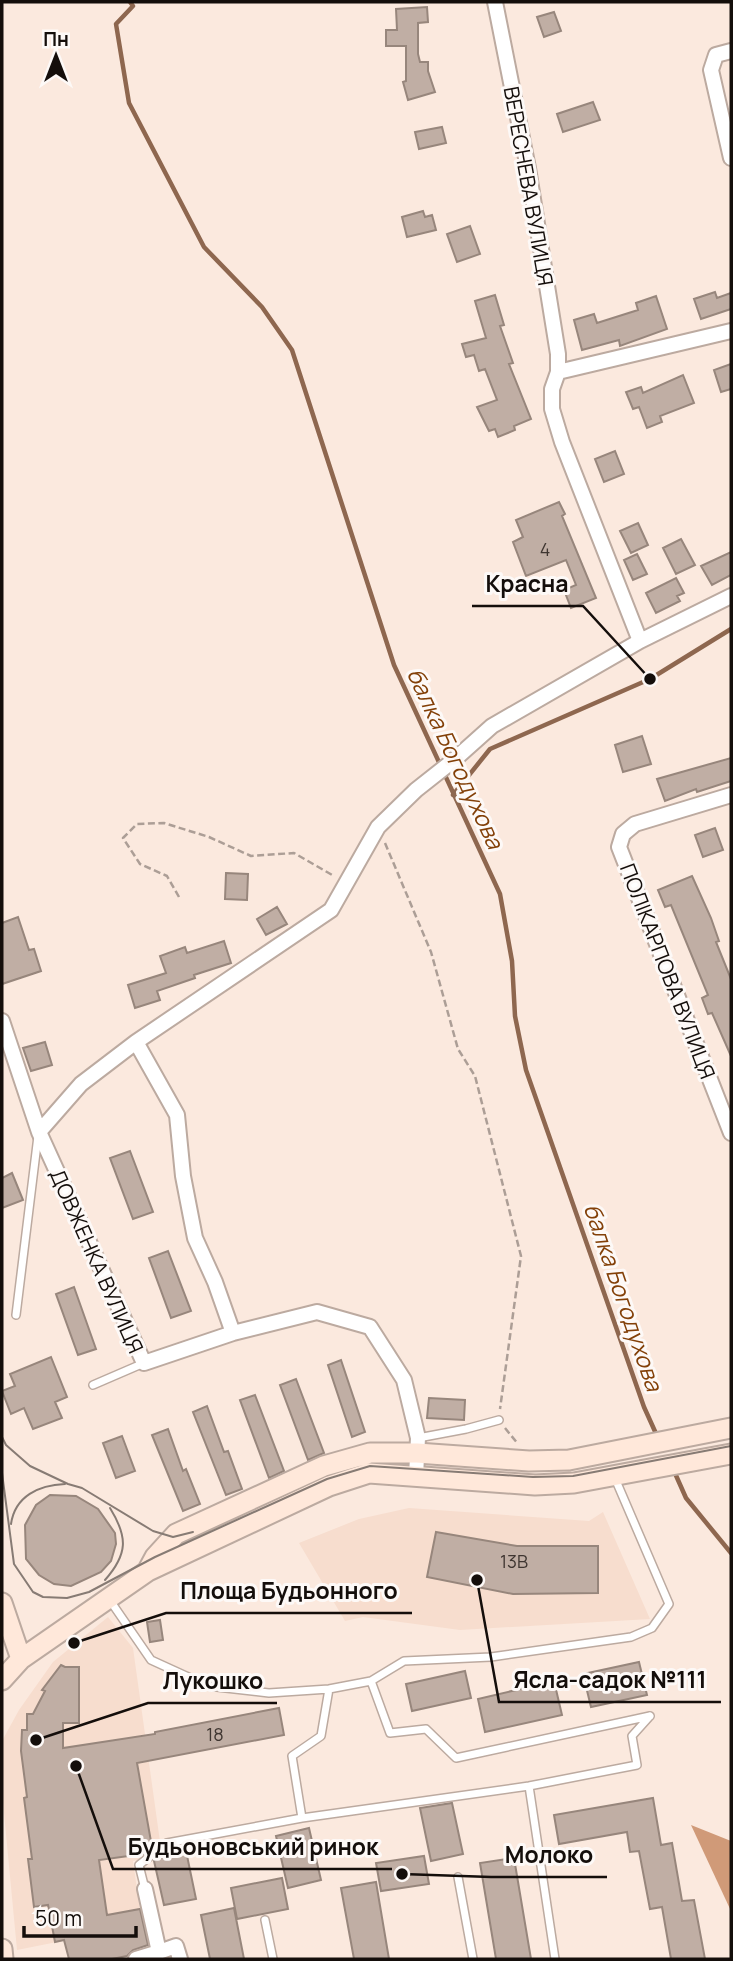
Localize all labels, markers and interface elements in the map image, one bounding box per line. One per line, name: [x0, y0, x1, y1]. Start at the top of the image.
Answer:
north arrow: [21, 21, 91, 91]
text: Пн: [43, 26, 69, 52]
street label: ВЕРЕСНЕВА ВУЛИЦЯ: [498, 84, 560, 288]
house number: 4: [540, 537, 550, 561]
callout: Красна: [472, 562, 583, 606]
text: Красна: [485, 567, 569, 599]
water label: балка Богодухова: [400, 662, 512, 855]
street label: ПОЛІКАРПОВА ВУЛИЦЯ: [614, 859, 722, 1083]
street label: ДОВЖЕНКА ВУЛИЦЯ: [44, 1164, 150, 1358]
water label: балка Богодухова: [577, 1199, 671, 1396]
house number: 13В: [500, 1549, 528, 1573]
callout: Площа Будьонного: [166, 1569, 412, 1613]
text: Площа Будьонного: [180, 1574, 398, 1606]
callout: Ясла-садок №111: [499, 1658, 721, 1702]
callout: Лукошко: [148, 1659, 277, 1703]
text: Ясла-садок №111: [513, 1663, 707, 1695]
text: Лукошко: [163, 1664, 263, 1696]
house number: 18: [206, 1722, 224, 1746]
callout: Будьоновський ринок: [113, 1825, 392, 1869]
text: Будьоновський ринок: [128, 1830, 379, 1862]
callout: Молоко: [491, 1833, 607, 1877]
text: Молоко: [505, 1838, 593, 1870]
scale bar: [24, 1895, 136, 1939]
text: 50 m: [35, 1904, 82, 1932]

